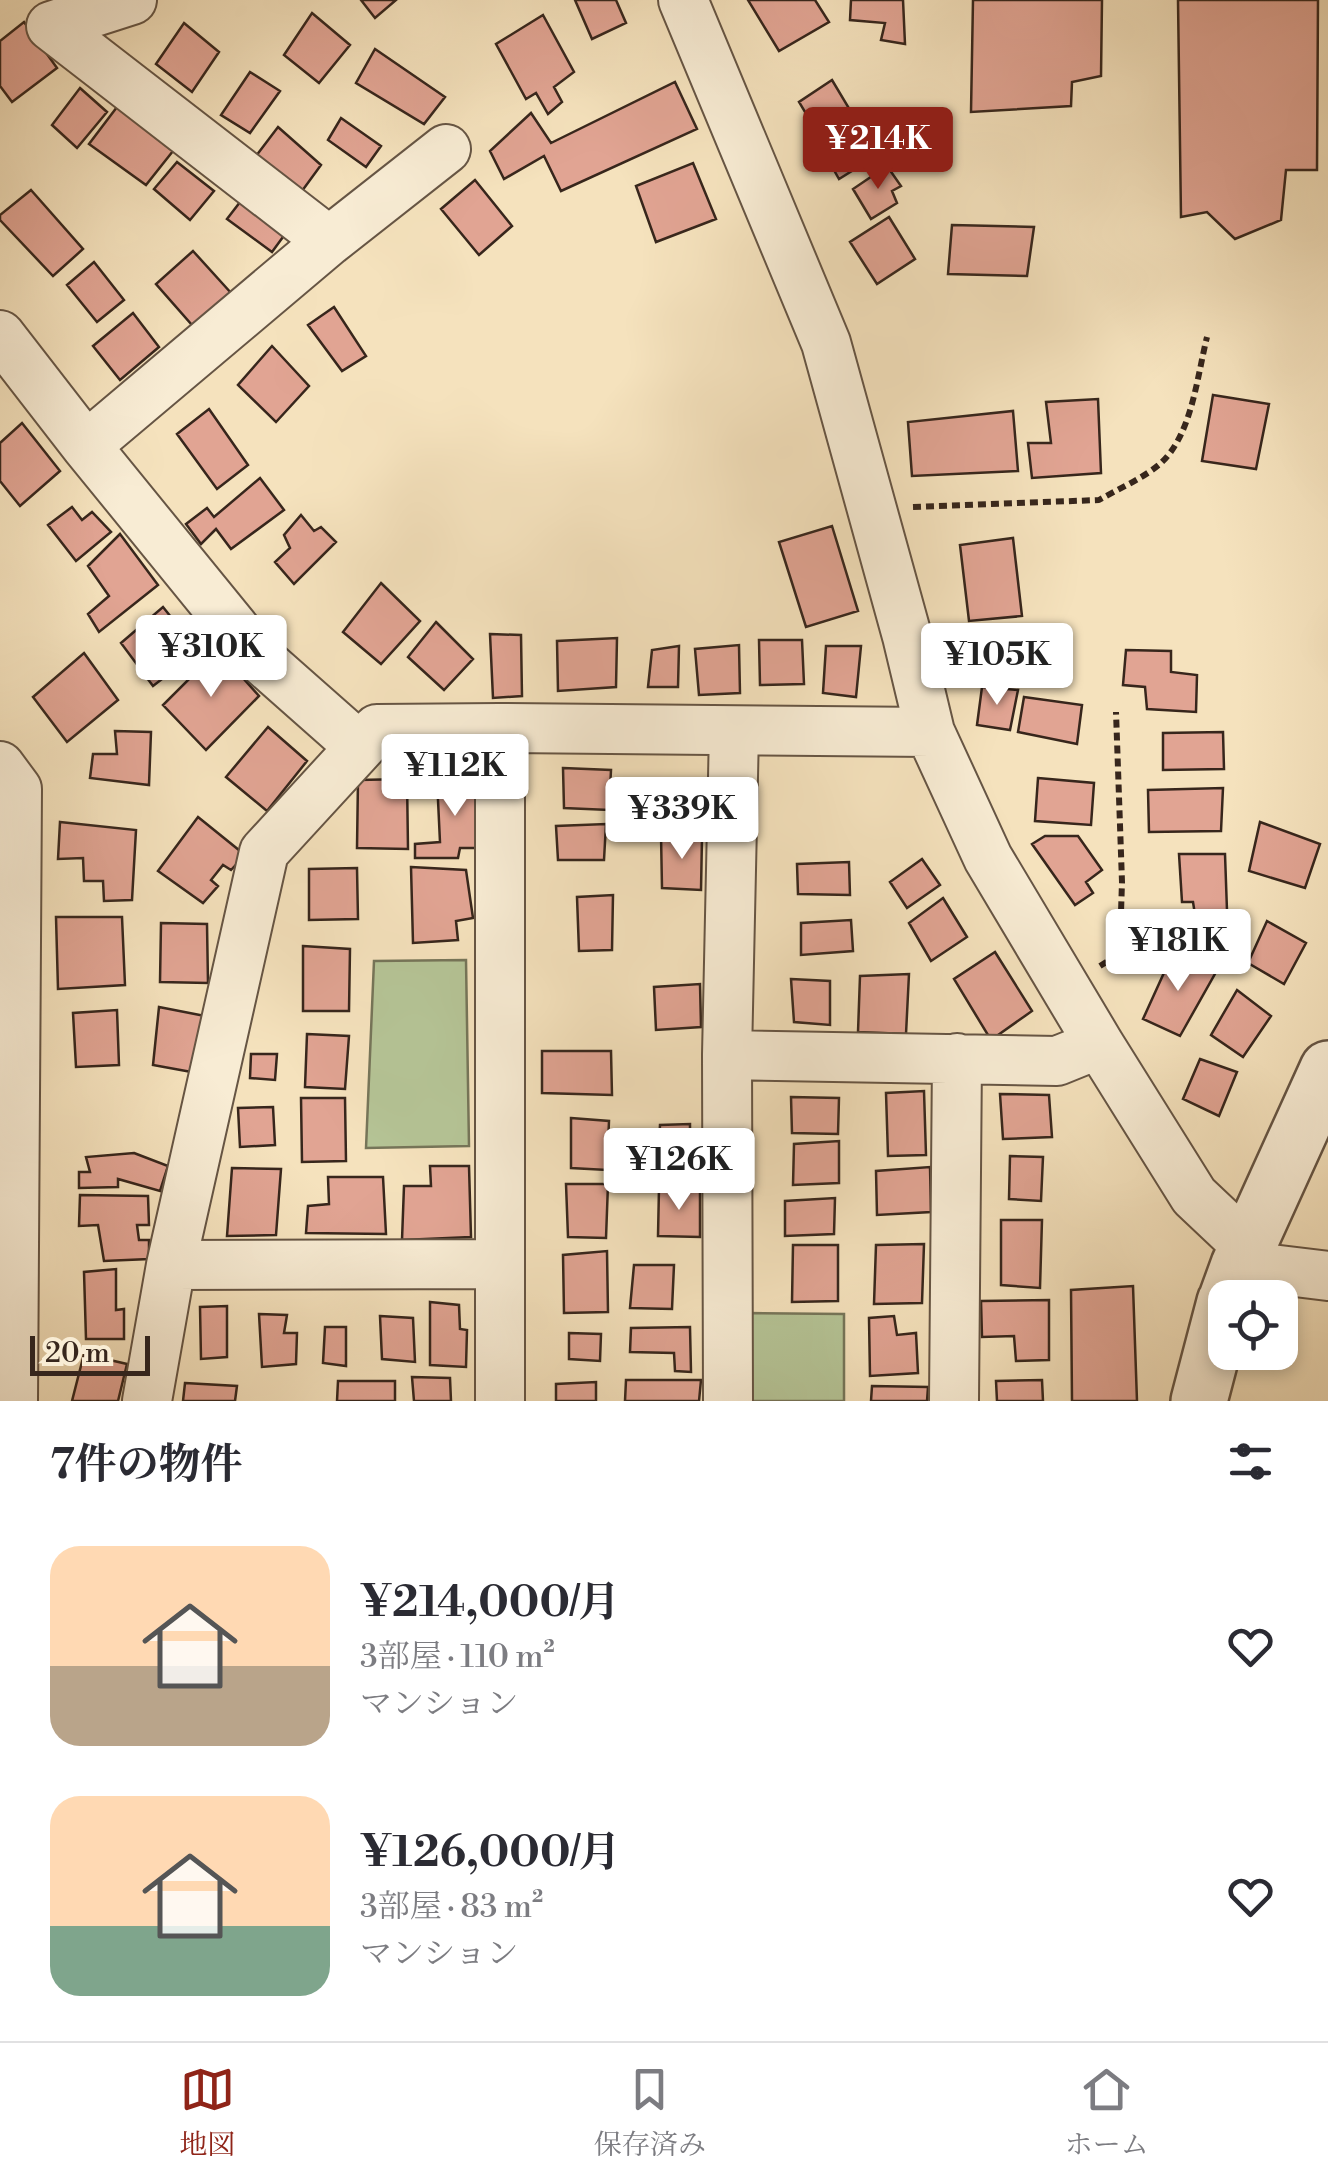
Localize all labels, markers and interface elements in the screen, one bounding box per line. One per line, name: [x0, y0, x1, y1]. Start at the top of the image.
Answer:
pin: ¥214K: [808, 107, 948, 192]
text: ¥214K: [825, 119, 931, 159]
pin: ¥310K: [141, 615, 281, 700]
pin: ¥105K: [927, 623, 1067, 708]
text: ¥310K: [158, 627, 264, 667]
text: ¥105K: [943, 635, 1051, 675]
pin: ¥112K: [385, 734, 525, 819]
text: ¥112K: [404, 746, 506, 786]
pin: ¥339K: [612, 777, 752, 862]
text: ¥339K: [627, 789, 737, 829]
pin: ¥181K: [1108, 909, 1248, 994]
text: ¥181K: [1128, 921, 1228, 961]
pin: ¥126K: [609, 1128, 749, 1213]
text: ¥126K: [626, 1140, 732, 1180]
map controls: [1208, 1280, 1298, 1370]
button: locate: [1208, 1280, 1298, 1370]
scale bar: [30, 1331, 150, 1376]
text: 20 m: [45, 1336, 110, 1371]
icon: filters: [1223, 1434, 1278, 1489]
text: 7件の物件: [50, 1439, 243, 1492]
text: ¥214,000/月: [360, 1577, 620, 1630]
icon: home: [130, 1586, 250, 1706]
icon: heart: [1223, 1619, 1278, 1674]
text: 3部屋 · 110 m²: [360, 1637, 555, 1677]
text: マンション: [360, 1684, 519, 1724]
text: ¥126,000/月: [360, 1827, 620, 1880]
icon: home: [130, 1836, 250, 1956]
icon: heart: [1223, 1869, 1278, 1924]
text: 3部屋 · 83 m²: [360, 1887, 543, 1927]
text: マンション: [360, 1934, 519, 1974]
tab: 地図: [179, 2062, 235, 2163]
tab: 保存済み: [594, 2062, 706, 2163]
tab: ホーム: [1065, 2062, 1149, 2163]

